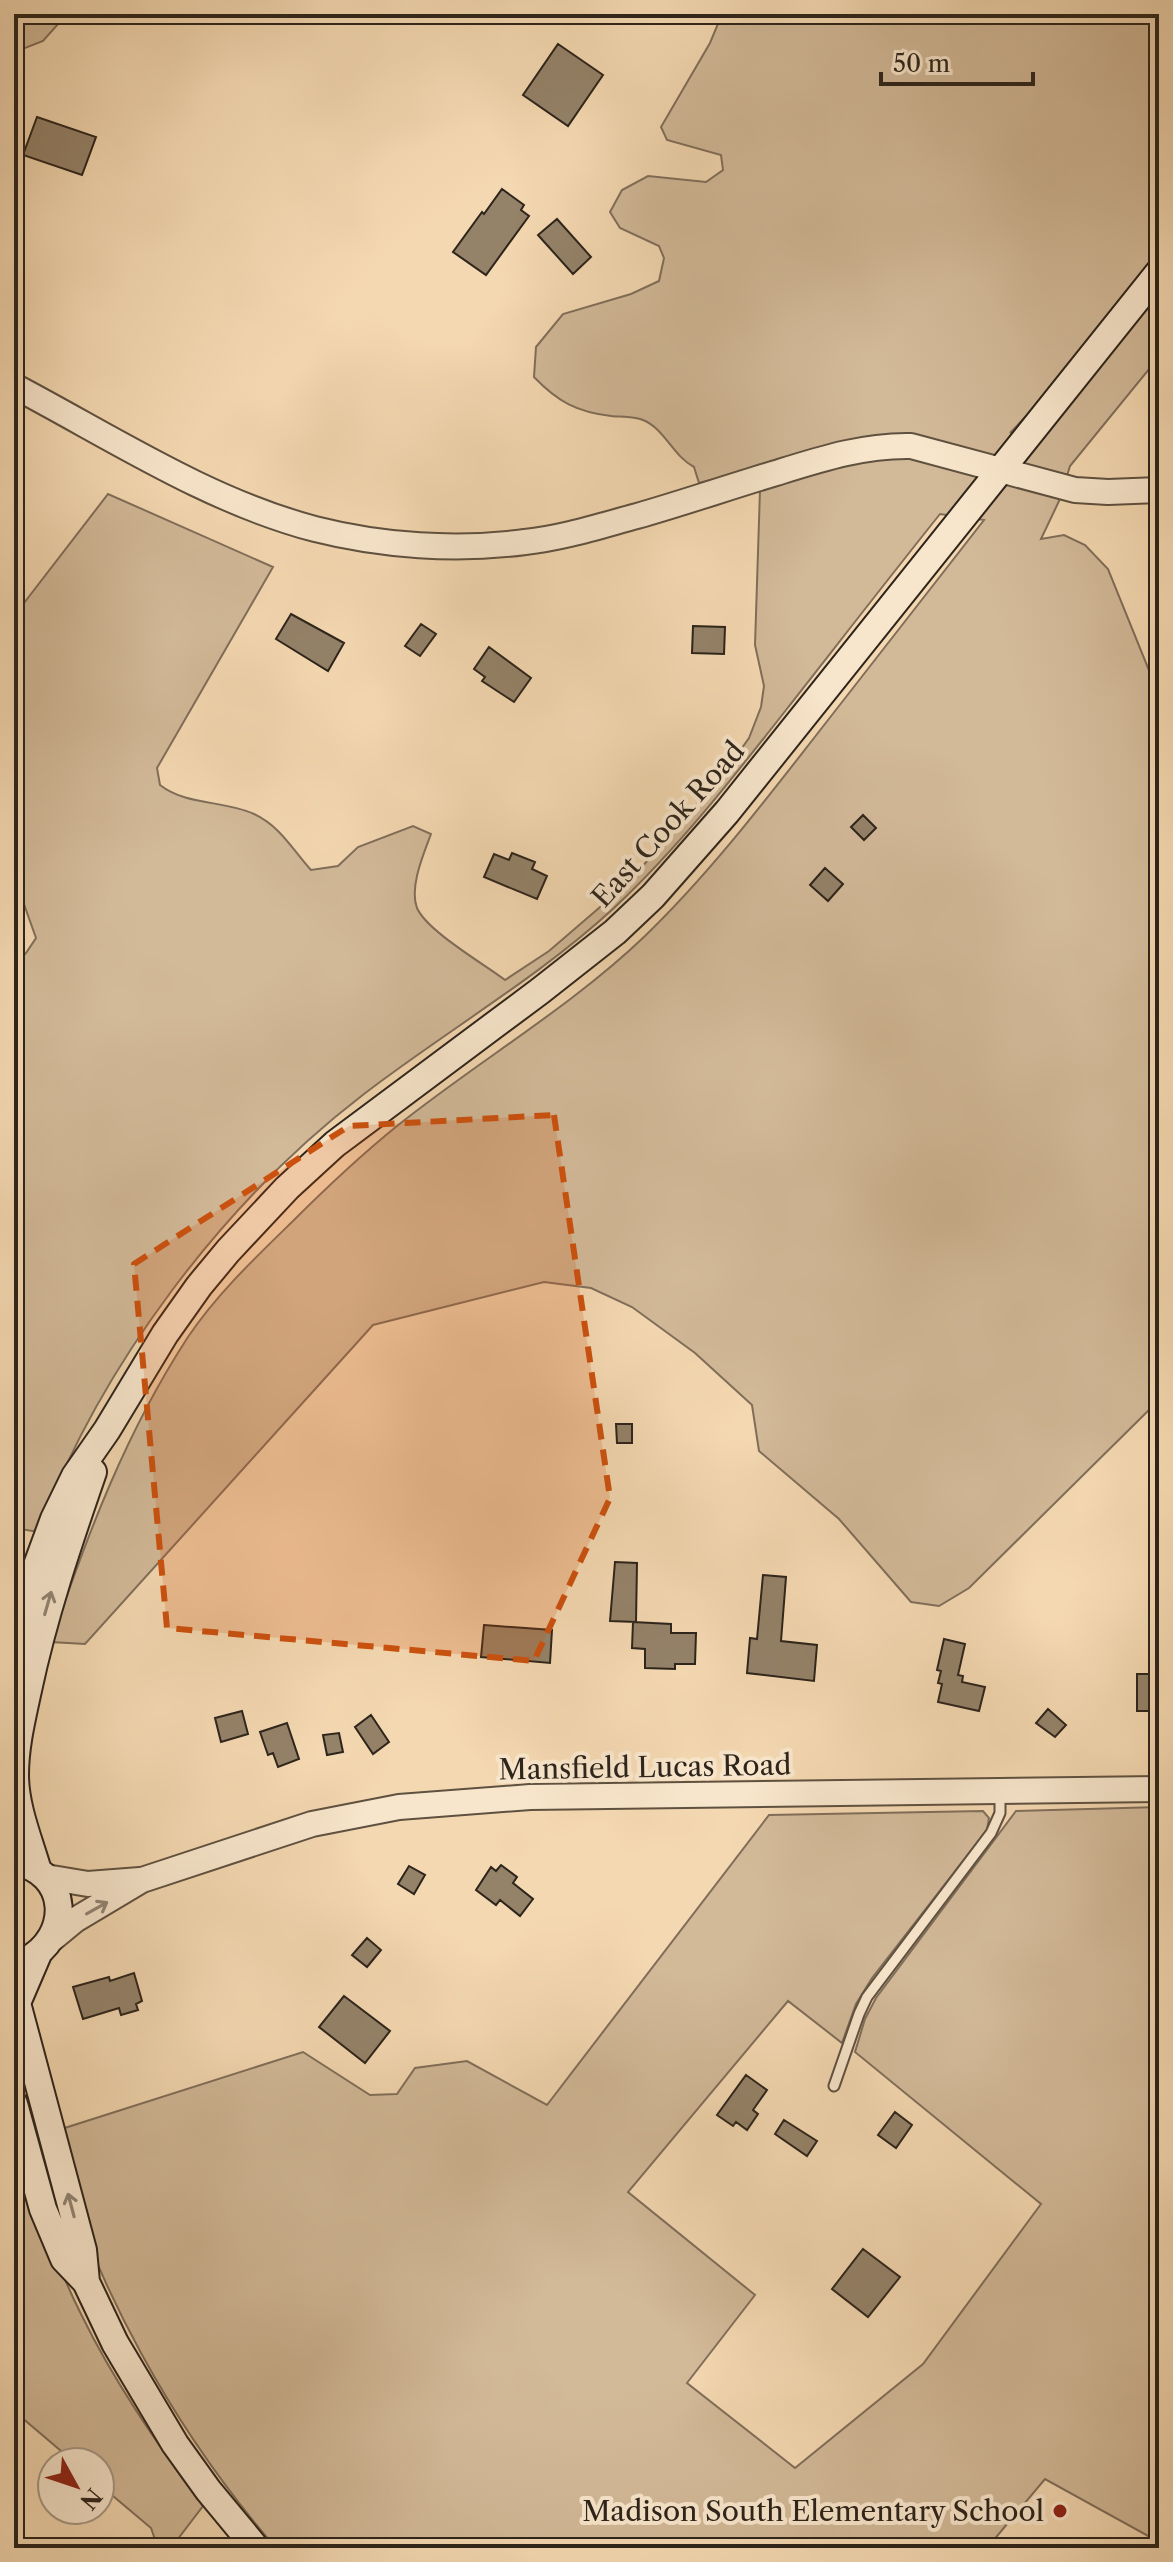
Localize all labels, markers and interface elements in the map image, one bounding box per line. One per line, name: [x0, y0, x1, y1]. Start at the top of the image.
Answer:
scale bar: [881, 36, 1033, 86]
text: 50 m: [893, 49, 950, 78]
street label: East Cook Road: [585, 734, 751, 914]
one-way arrow: [42, 1591, 57, 1617]
street label: Mansfield Lucas Road: [498, 1747, 792, 1787]
one-way arrow: [84, 1900, 108, 1916]
one-way arrow: [63, 2193, 78, 2219]
north arrow: [36, 2446, 116, 2526]
text: N: [74, 2483, 107, 2515]
place label: Madison South Elementary School: [582, 2494, 1044, 2528]
marker: Madison South Elementary School: [1051, 2502, 1069, 2520]

